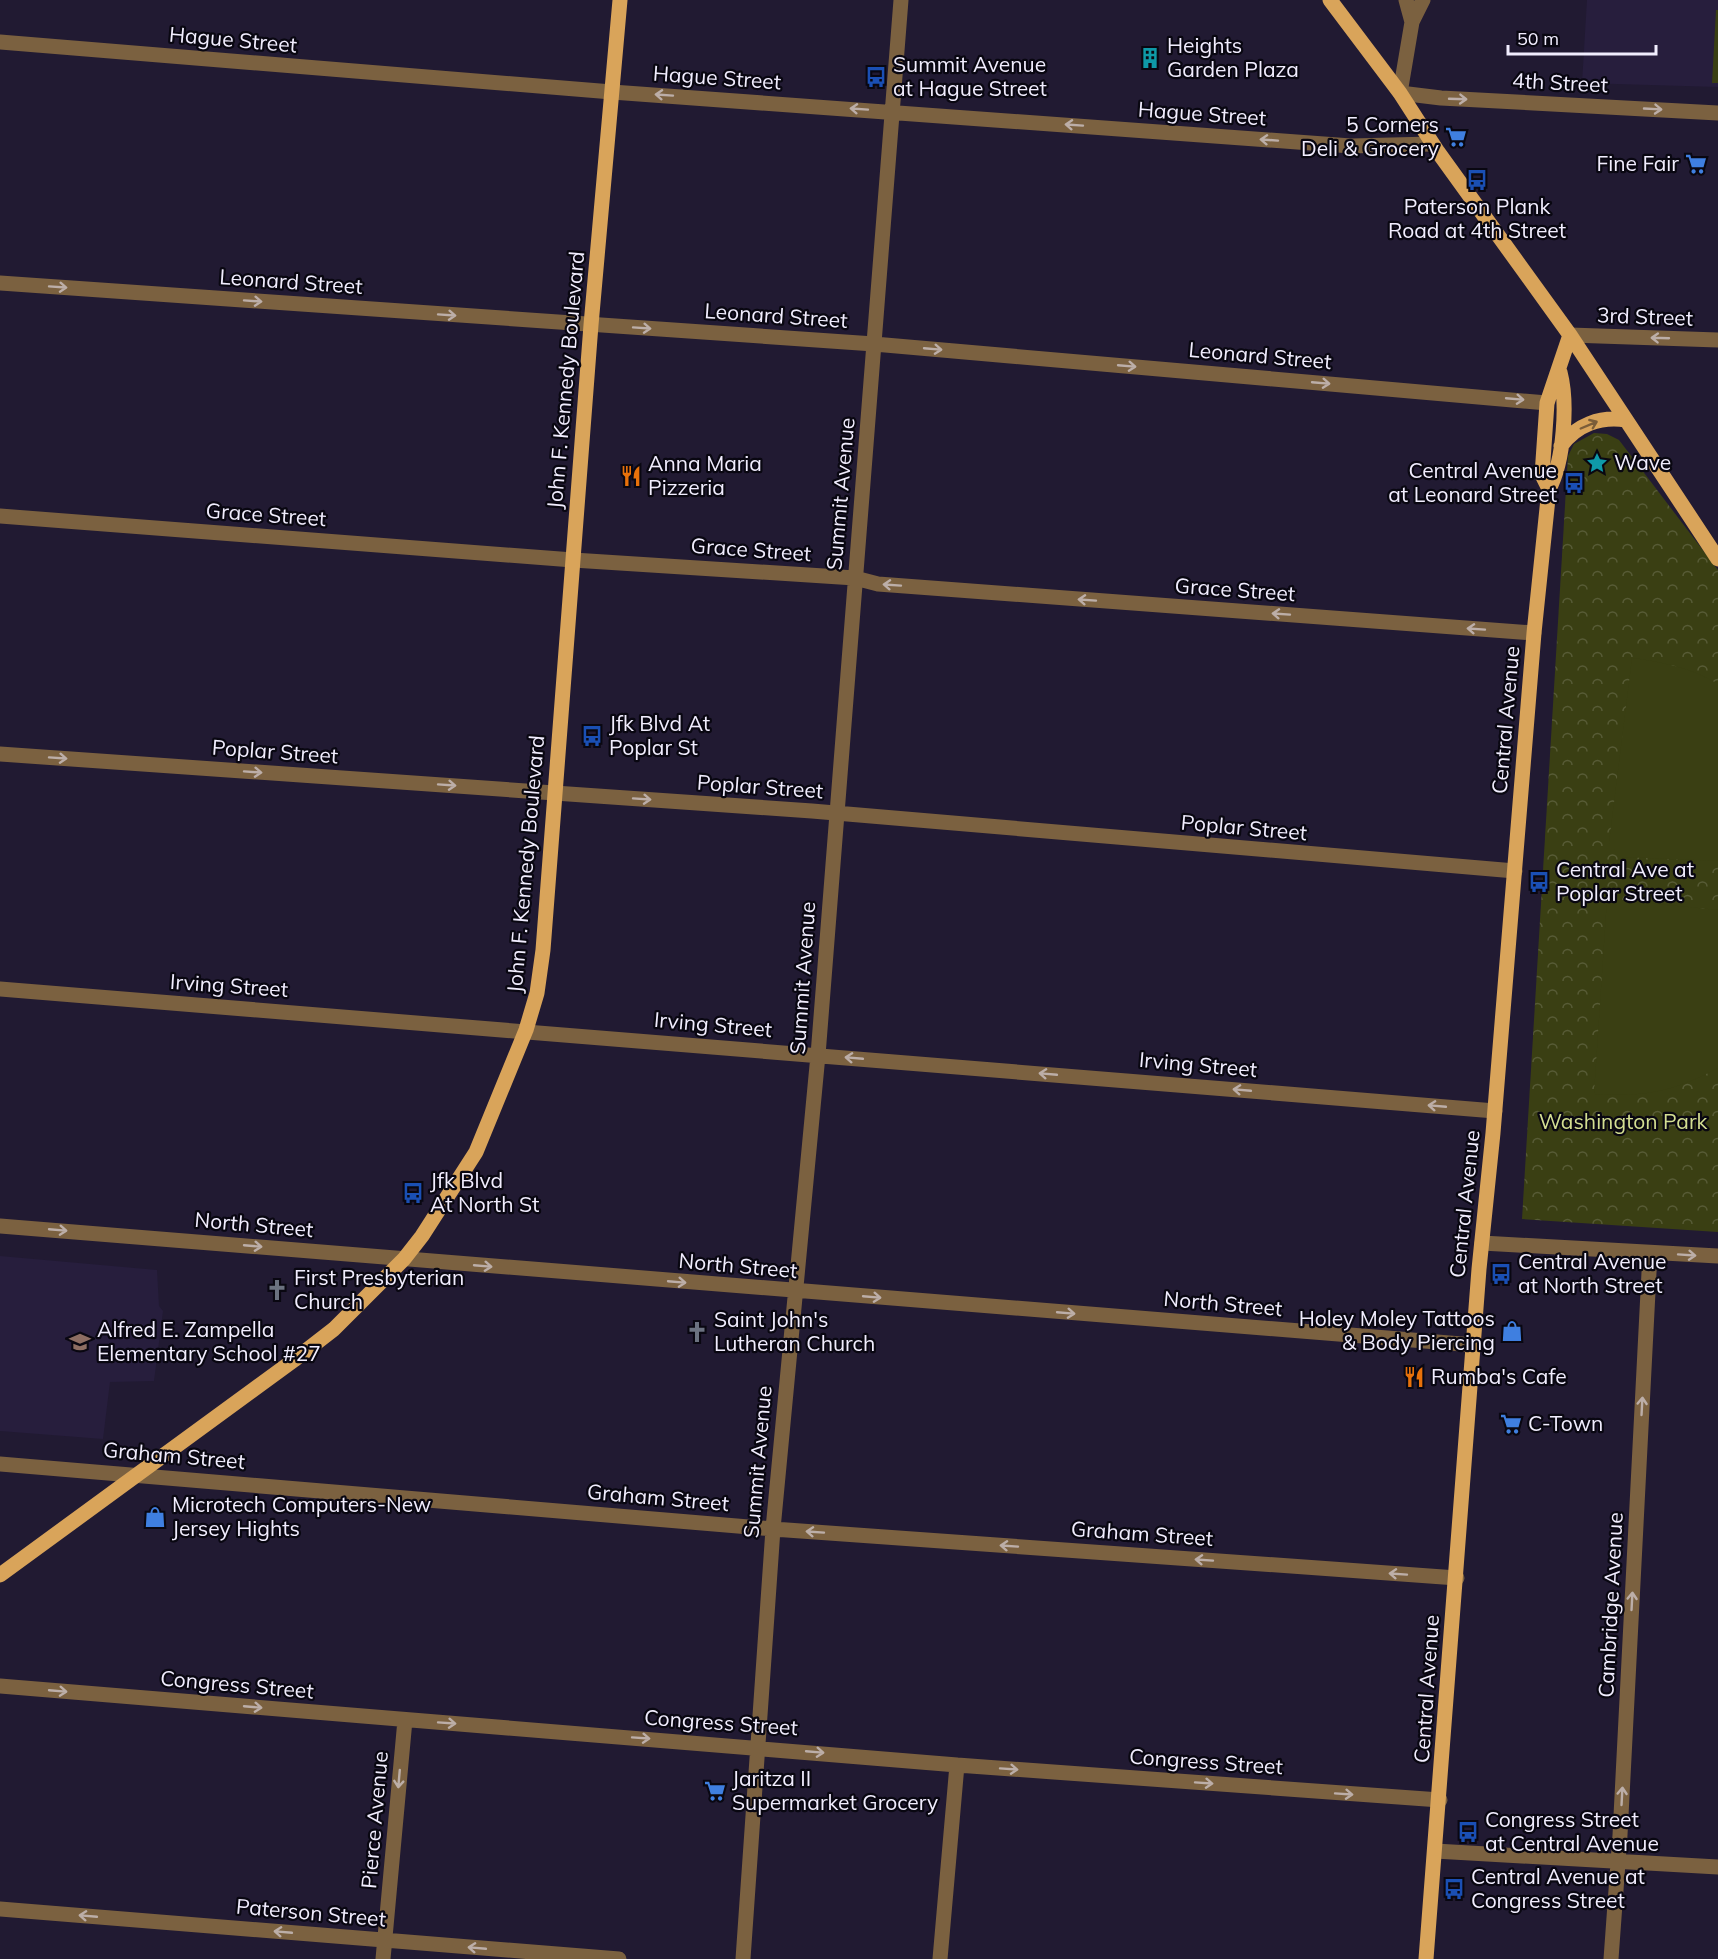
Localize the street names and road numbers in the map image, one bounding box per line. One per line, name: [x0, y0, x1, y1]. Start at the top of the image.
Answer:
street label: Hague Street: [168, 20, 298, 58]
street label: Hague Street: [652, 60, 782, 94]
street label: 4th Street: [1512, 67, 1609, 97]
street label: Hague Street: [1137, 96, 1267, 130]
street label: John F. Kennedy Boulevard: [541, 250, 589, 510]
street label: Leonard Street: [219, 263, 363, 299]
street label: Leonard Street: [704, 297, 848, 333]
street label: 3rd Street: [1596, 301, 1694, 331]
street label: Leonard Street: [1188, 336, 1333, 374]
street label: Summit Avenue: [820, 417, 860, 571]
street label: Grace Street: [205, 497, 327, 531]
street label: Grace Street: [690, 532, 812, 566]
street label: Grace Street: [1174, 572, 1296, 606]
street label: Central Avenue: [1486, 645, 1524, 795]
street label: Poplar Street: [211, 734, 339, 768]
street label: John F. Kennedy Boulevard: [501, 734, 549, 994]
street label: Poplar Street: [696, 769, 824, 803]
street label: Poplar Street: [1180, 809, 1308, 845]
street label: Summit Avenue: [784, 901, 820, 1055]
street label: Irving Street: [169, 968, 289, 1002]
street label: Irving Street: [653, 1006, 773, 1042]
street label: Irving Street: [1138, 1046, 1258, 1082]
street label: Central Avenue: [1443, 1129, 1485, 1279]
street label: North Street: [194, 1206, 315, 1242]
street label: North Street: [678, 1247, 799, 1283]
street label: North Street: [1163, 1285, 1284, 1321]
street label: Summit Avenue: [737, 1385, 777, 1539]
street label: Graham Street: [102, 1436, 246, 1474]
street label: Graham Street: [586, 1478, 730, 1516]
street label: Cambridge Avenue: [1592, 1512, 1628, 1698]
street label: Graham Street: [1070, 1515, 1214, 1551]
street label: Central Avenue: [1408, 1614, 1444, 1764]
street label: Congress Street: [159, 1664, 315, 1704]
street label: Congress Street: [643, 1704, 799, 1740]
street label: Congress Street: [1128, 1743, 1284, 1779]
street label: Pierce Avenue: [355, 1750, 393, 1890]
street label: Paterson Street: [235, 1893, 387, 1932]

